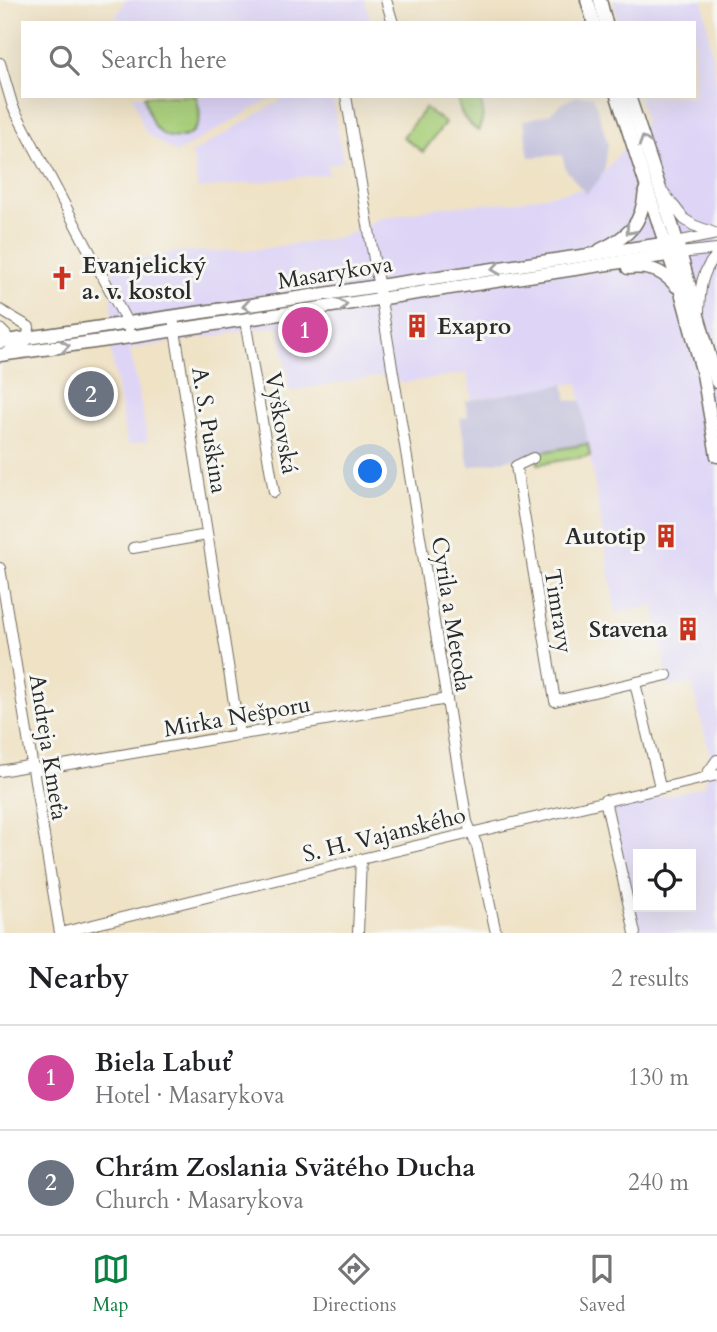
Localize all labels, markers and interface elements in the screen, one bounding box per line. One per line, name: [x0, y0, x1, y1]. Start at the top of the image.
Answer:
search box: [21, 21, 696, 98]
icon: search: [45, 41, 83, 79]
text: Search here: [101, 42, 227, 77]
one-way arrow: [637, 135, 652, 147]
one-way arrow: [626, 222, 638, 235]
street label: Masarykova: [275, 248, 395, 297]
place label: Evanjelický a. v. kostol: [82, 250, 206, 307]
one-way arrow: [490, 261, 502, 276]
church icon: Evanjelický a. v. kostol: [48, 264, 76, 292]
one-way arrow: [337, 298, 349, 313]
one-way arrow: [241, 299, 253, 314]
pin: 1: [282, 304, 328, 356]
place label: Exapro: [437, 311, 511, 342]
building icon: Exapro: [403, 312, 431, 340]
one-way arrow: [59, 339, 71, 354]
street label: A. S. Puškina: [184, 365, 235, 496]
pin: 2: [68, 368, 114, 420]
street label: Vyškovská: [257, 370, 306, 477]
your location: [353, 454, 387, 488]
place label: Autotip: [565, 521, 646, 552]
building icon: Autotip: [652, 522, 680, 550]
street label: Cyrila a Metoda: [424, 534, 479, 694]
street label: Timravy: [537, 567, 580, 655]
place label: Stavena: [589, 614, 669, 645]
building icon: Stavena: [674, 615, 702, 643]
street label: Andreja Kmeťa: [22, 672, 75, 822]
street label: Mirka Nešporu: [161, 688, 313, 745]
street label: S. H. Vajanského: [300, 799, 469, 870]
map controls: [633, 849, 696, 912]
button: locate: [633, 849, 696, 912]
text: Nearby: [28, 958, 129, 999]
text: 2 results: [611, 963, 689, 994]
text: Biela Labuť: [95, 1045, 232, 1080]
text: 1: [45, 1062, 57, 1093]
text: 130 m: [628, 1062, 689, 1093]
text: Hotel · Masarykova: [95, 1080, 285, 1111]
text: Chrám Zoslania Svätého Ducha: [95, 1150, 475, 1185]
text: 2: [45, 1167, 57, 1198]
text: 240 m: [628, 1167, 689, 1198]
text: Church · Masarykova: [95, 1185, 304, 1216]
tab: Map: [92, 1250, 130, 1318]
tab: Directions: [313, 1250, 396, 1318]
tab: Saved: [579, 1250, 625, 1318]

